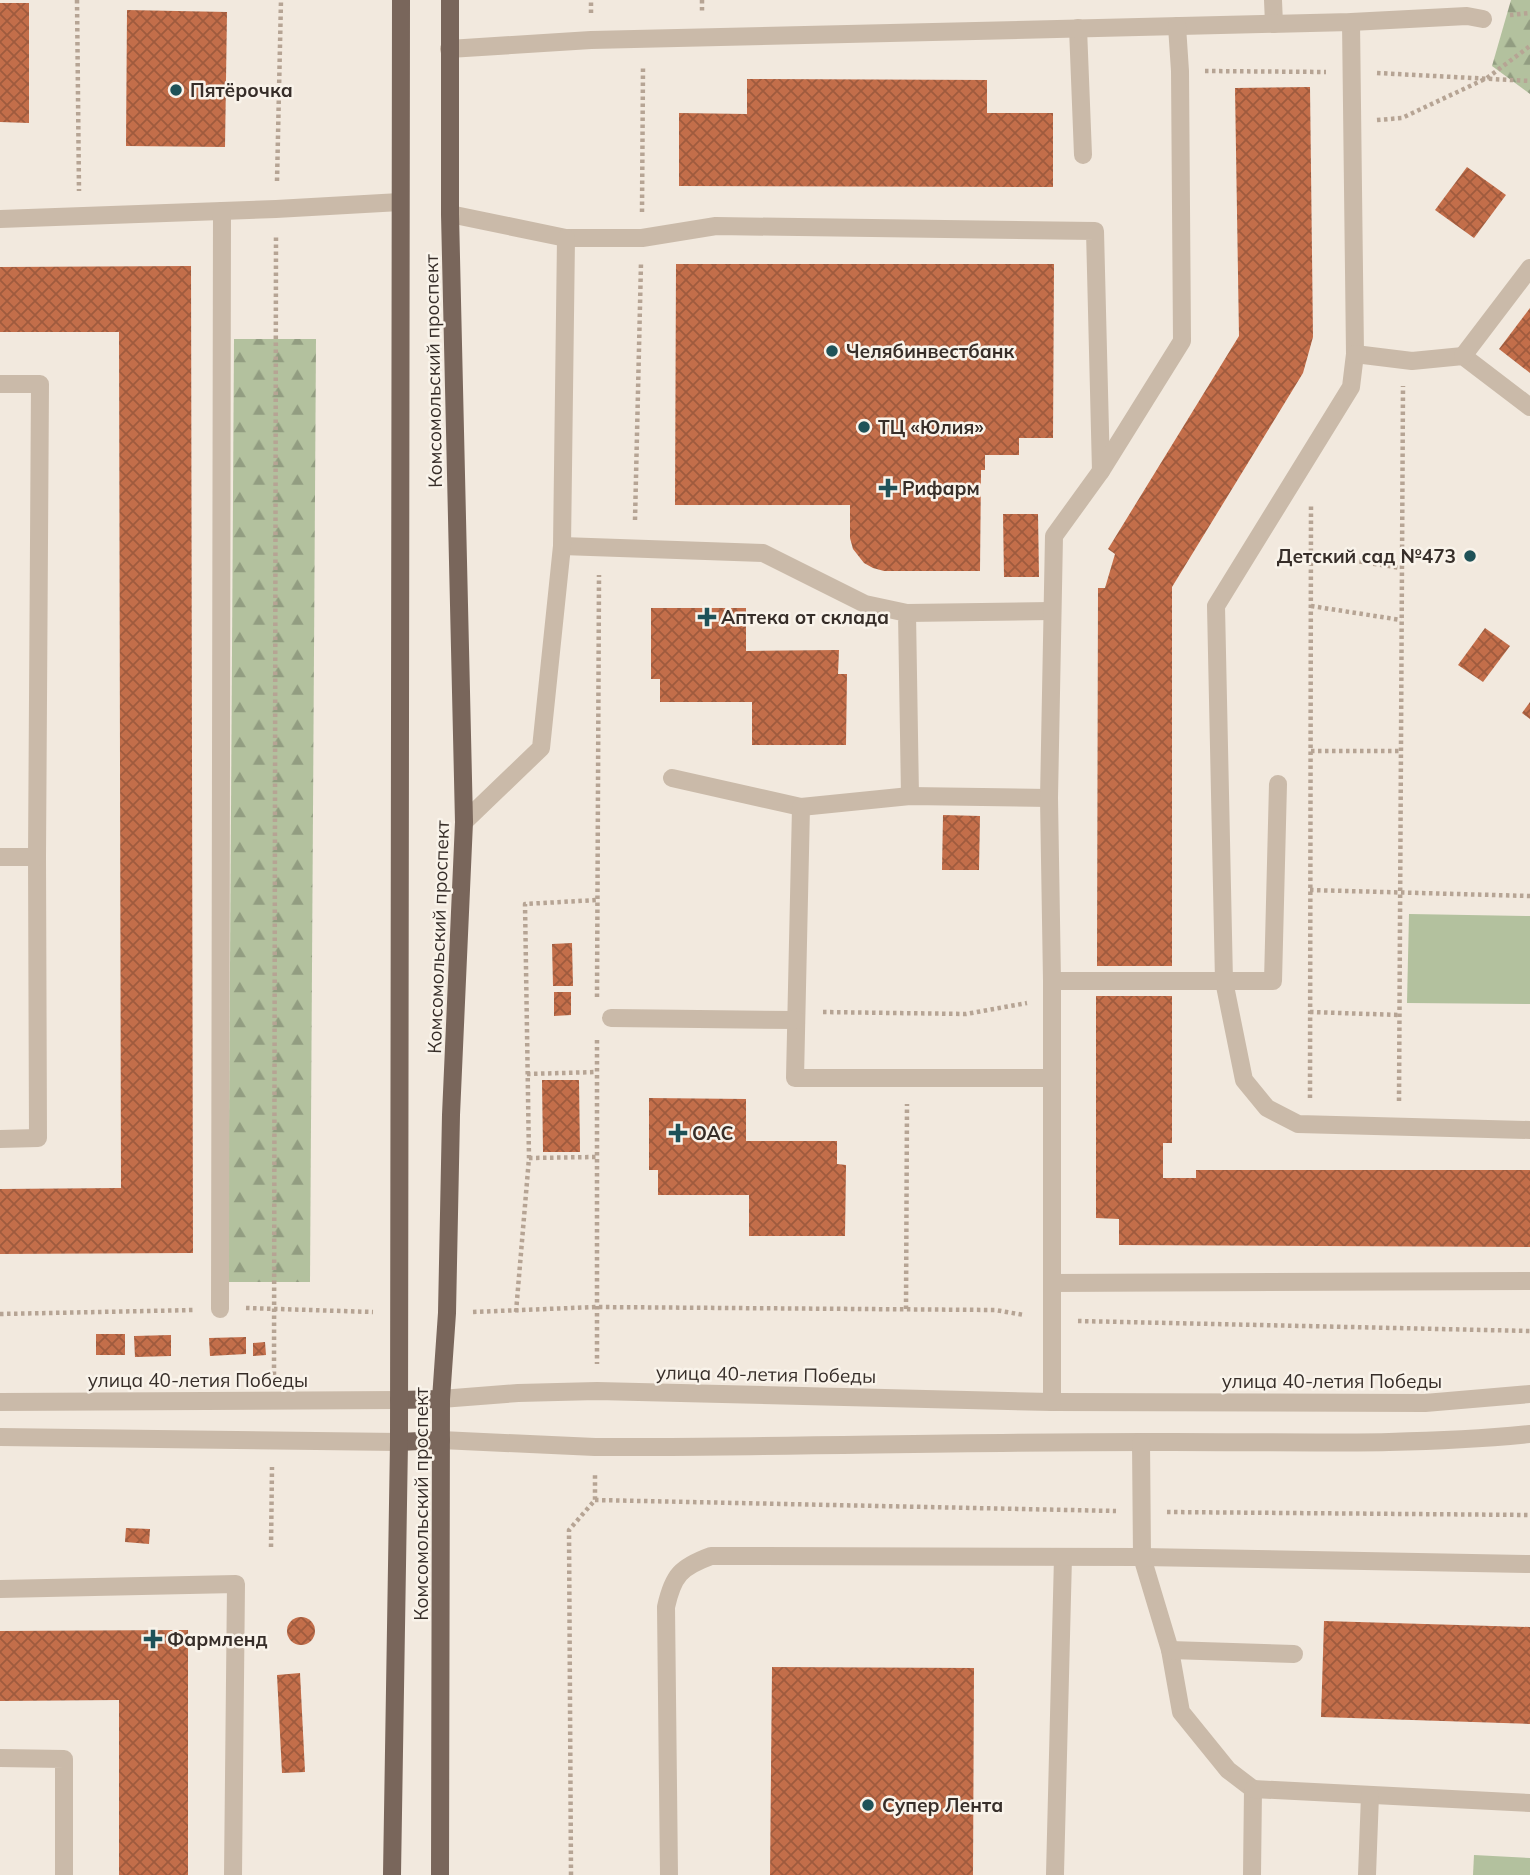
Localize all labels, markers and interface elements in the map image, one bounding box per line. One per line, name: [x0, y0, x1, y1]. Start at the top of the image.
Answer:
place label: Пятёрочка: [190, 78, 293, 102]
marker: Пятёрочка: [168, 82, 184, 98]
street label: Комсомольский проспект: [419, 254, 447, 488]
place label: Челябинвестбанк: [846, 339, 1015, 363]
marker: Челябинвестбанк: [824, 343, 840, 359]
place label: ТЦ «Юлия»: [878, 415, 984, 439]
marker: ТЦ «Юлия»: [856, 419, 872, 435]
place label: Рифарм: [902, 476, 980, 500]
marker: Рифарм: [880, 480, 896, 496]
place label: Детский сад №473: [1277, 544, 1456, 568]
marker: Детский сад №473: [1462, 548, 1478, 564]
place label: Аптека от склада: [721, 605, 889, 629]
marker: Аптека от склада: [699, 609, 715, 625]
street label: Комсомольский проспект: [422, 819, 454, 1054]
place label: ОАС: [692, 1121, 733, 1145]
marker: ОАС: [670, 1125, 686, 1141]
street label: улица 40-летия Победы: [656, 1360, 876, 1388]
street label: улица 40-летия Победы: [88, 1368, 308, 1392]
street label: улица 40-летия Победы: [1222, 1369, 1442, 1393]
street label: Комсомольский проспект: [409, 1387, 433, 1621]
place label: Фармленд: [167, 1627, 268, 1651]
marker: Фармленд: [145, 1631, 161, 1647]
place label: Супер Лента: [882, 1793, 1003, 1817]
marker: Супер Лента: [860, 1797, 876, 1813]

